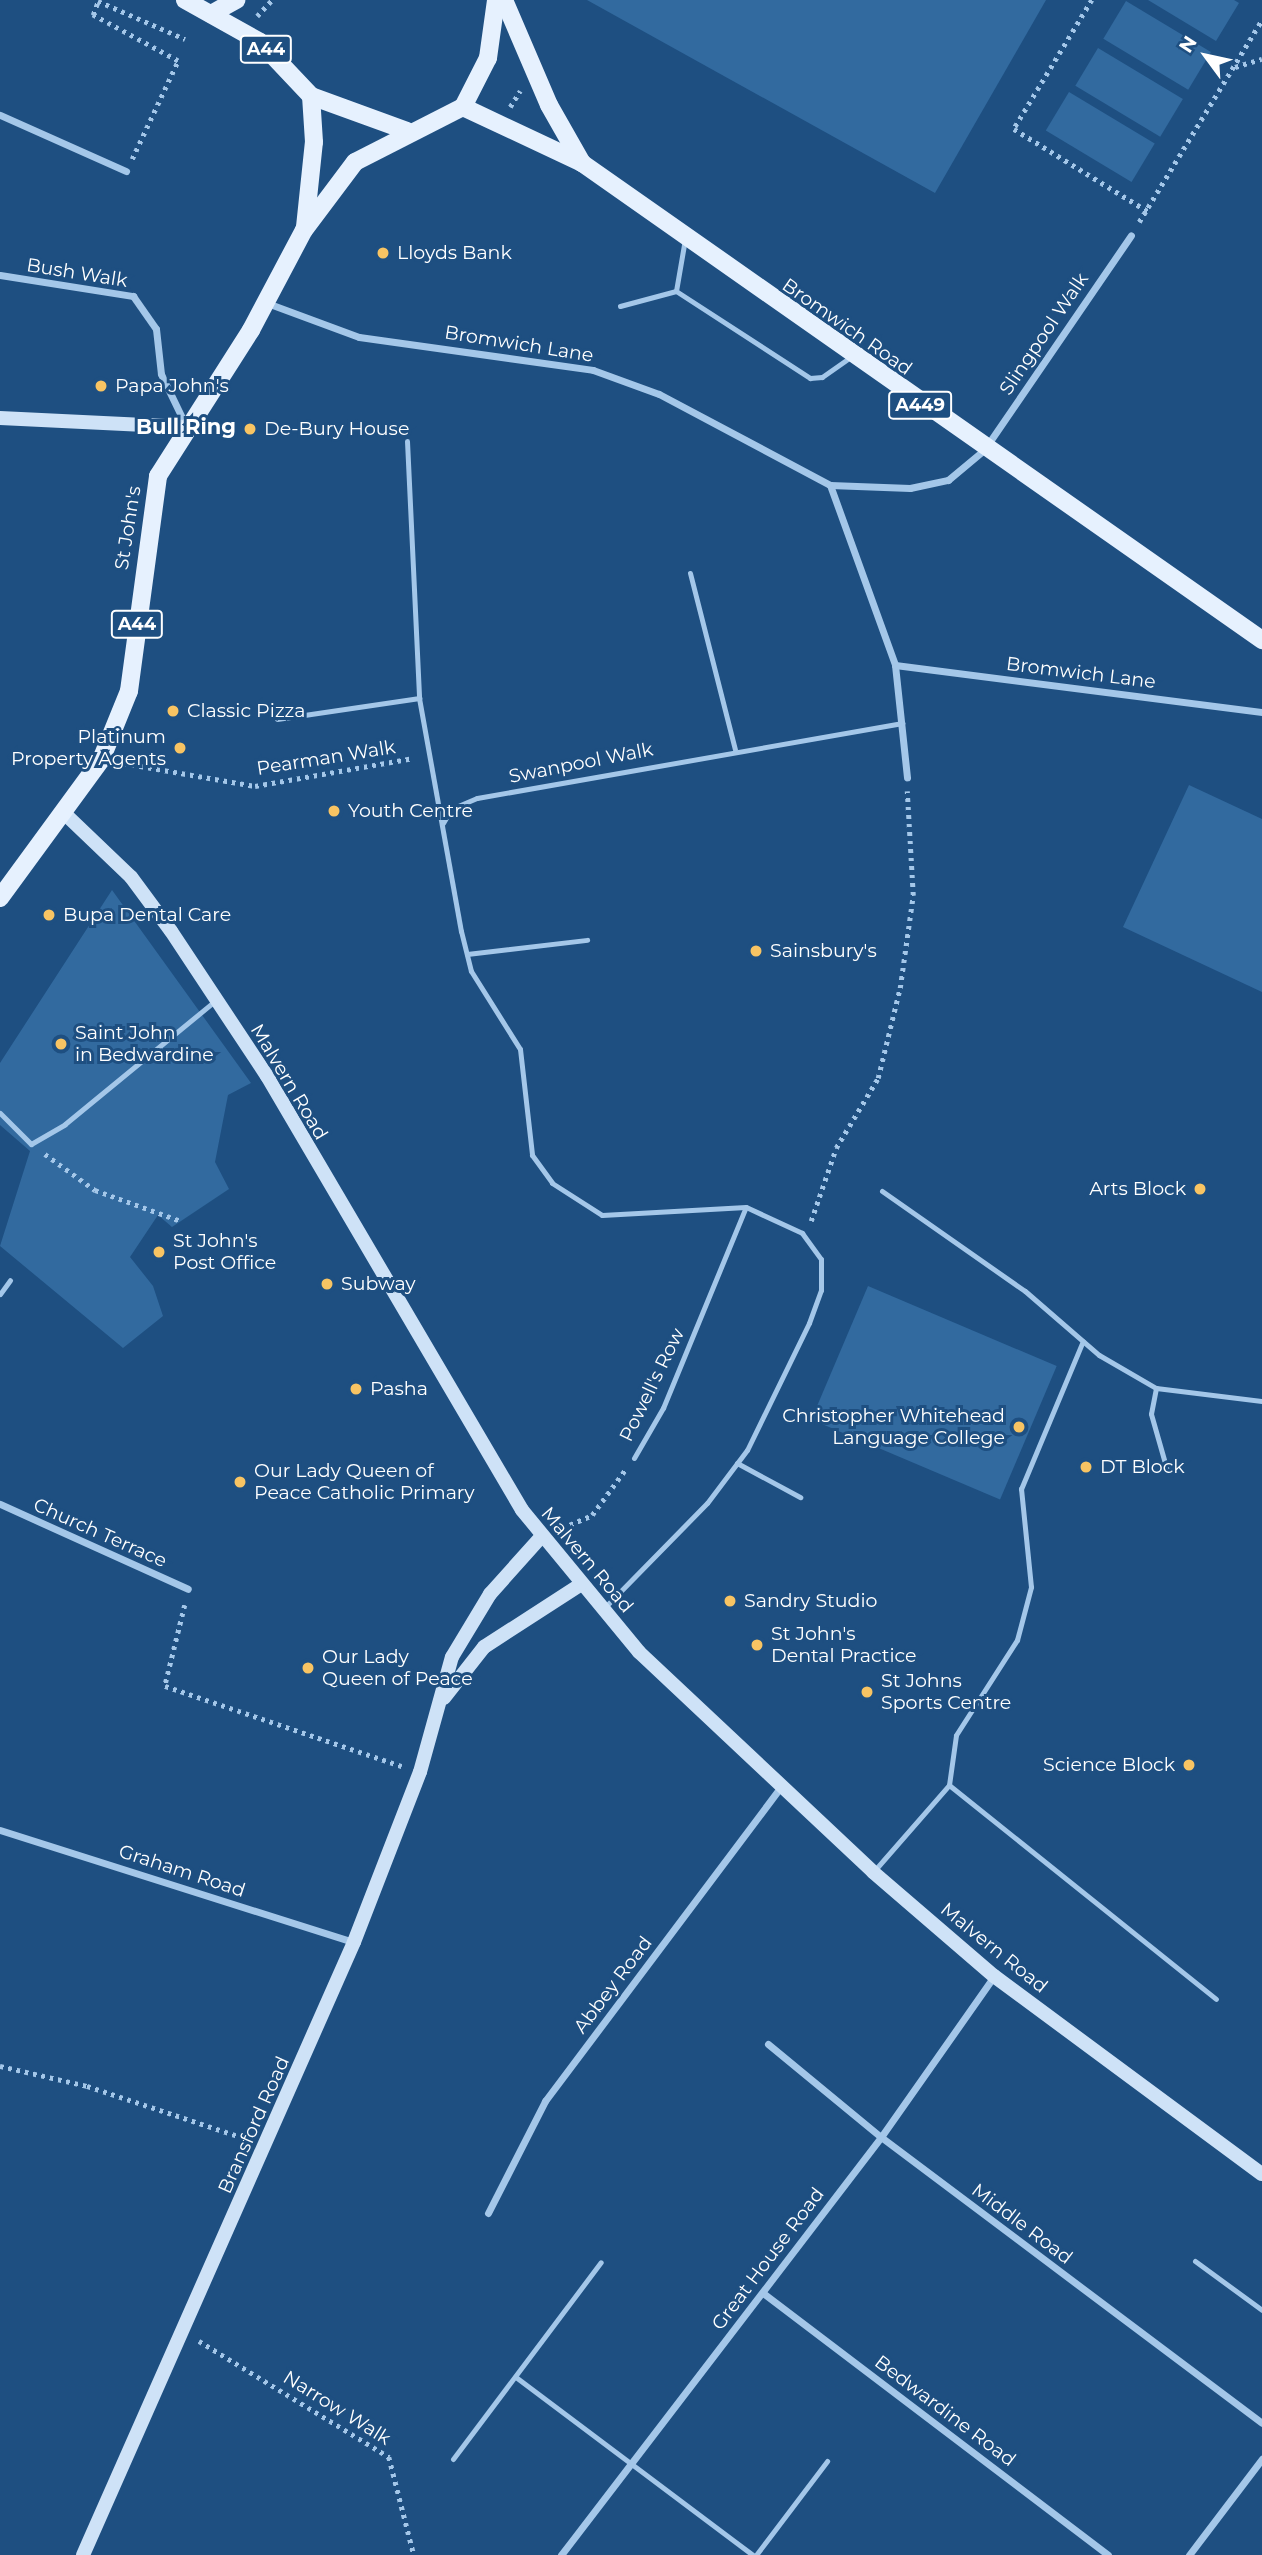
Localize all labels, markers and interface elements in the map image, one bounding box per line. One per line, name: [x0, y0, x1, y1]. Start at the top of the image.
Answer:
north arrow: [1171, 21, 1241, 91]
text: N: [1174, 32, 1202, 57]
road number: A44: [240, 34, 292, 64]
place label: Lloyds Bank: [397, 242, 512, 264]
marker: Lloyds Bank: [375, 245, 391, 261]
street label: Bush Walk: [25, 254, 129, 292]
street label: Slingpool Walk: [995, 269, 1093, 399]
street label: Bromwich Road: [778, 274, 916, 380]
street label: Bromwich Lane: [443, 321, 595, 367]
place label: Papa John's: [115, 375, 229, 397]
marker: Papa John's: [93, 378, 109, 394]
road number: A449: [887, 390, 953, 419]
district label: Bull Ring: [136, 414, 236, 440]
place label: De-Bury House: [264, 418, 409, 440]
marker: De-Bury House: [242, 421, 258, 437]
street label: St John's: [110, 484, 146, 572]
road number: A44: [111, 610, 163, 638]
street label: Bromwich Lane: [1005, 653, 1157, 693]
place label: Classic Pizza: [187, 700, 306, 722]
marker: Classic Pizza: [165, 703, 181, 719]
place label: Platinum Property Agents: [11, 726, 166, 770]
street label: Pearman Walk: [255, 736, 397, 780]
street label: Swanpool Walk: [507, 738, 655, 788]
marker: Platinum Property Agents: [172, 740, 188, 756]
place label: Youth Centre: [348, 800, 473, 822]
marker: Youth Centre: [326, 803, 342, 819]
place label: Bupa Dental Care: [63, 904, 231, 926]
marker: Bupa Dental Care: [41, 907, 57, 923]
place label: Sainsbury's: [770, 940, 877, 962]
marker: Sainsbury's: [748, 943, 764, 959]
street label: Malvern Road: [246, 1020, 332, 1144]
place label: Saint John in Bedwardine: [75, 1022, 214, 1066]
marker: Saint John in Bedwardine: [53, 1036, 69, 1052]
place label: Arts Block: [1089, 1178, 1186, 1200]
marker: Arts Block: [1192, 1181, 1208, 1197]
place label: St John's Post Office: [173, 1230, 276, 1274]
marker: St John's Post Office: [151, 1244, 167, 1260]
place label: Subway: [341, 1273, 416, 1295]
marker: Subway: [319, 1276, 335, 1292]
street label: Powell's Row: [615, 1325, 689, 1445]
place label: Pasha: [370, 1378, 428, 1400]
marker: Pasha: [348, 1381, 364, 1397]
place label: Christopher Whitehead Language College: [782, 1405, 1005, 1449]
marker: Christopher Whitehead Language College: [1011, 1419, 1027, 1435]
place label: DT Block: [1100, 1456, 1185, 1478]
marker: DT Block: [1078, 1459, 1094, 1475]
place label: Our Lady Queen of Peace Catholic Primary: [254, 1460, 475, 1504]
marker: Our Lady Queen of Peace Catholic Primary: [232, 1474, 248, 1490]
street label: Church Terrace: [30, 1493, 170, 1573]
street label: Malvern Road: [536, 1503, 638, 1617]
place label: Sandry Studio: [744, 1590, 877, 1612]
marker: Sandry Studio: [722, 1593, 738, 1609]
place label: St John's Dental Practice: [771, 1623, 917, 1667]
marker: St John's Dental Practice: [749, 1637, 765, 1653]
place label: Our Lady Queen of Peace: [322, 1646, 473, 1690]
marker: Our Lady Queen of Peace: [300, 1660, 316, 1676]
place label: St Johns Sports Centre: [881, 1670, 1011, 1714]
marker: St Johns Sports Centre: [859, 1684, 875, 1700]
place label: Science Block: [1043, 1754, 1175, 1776]
marker: Science Block: [1181, 1757, 1197, 1773]
street label: Graham Road: [116, 1840, 248, 1902]
street label: Malvern Road: [936, 1898, 1052, 1998]
street label: Abbey Road: [569, 1932, 657, 2038]
street label: Bransford Road: [214, 2053, 294, 2197]
street label: Middle Road: [967, 2179, 1077, 2269]
street label: Great House Road: [707, 2183, 829, 2335]
street label: Bedwardine Road: [870, 2351, 1020, 2471]
street label: Narrow Walk: [279, 2366, 395, 2450]

